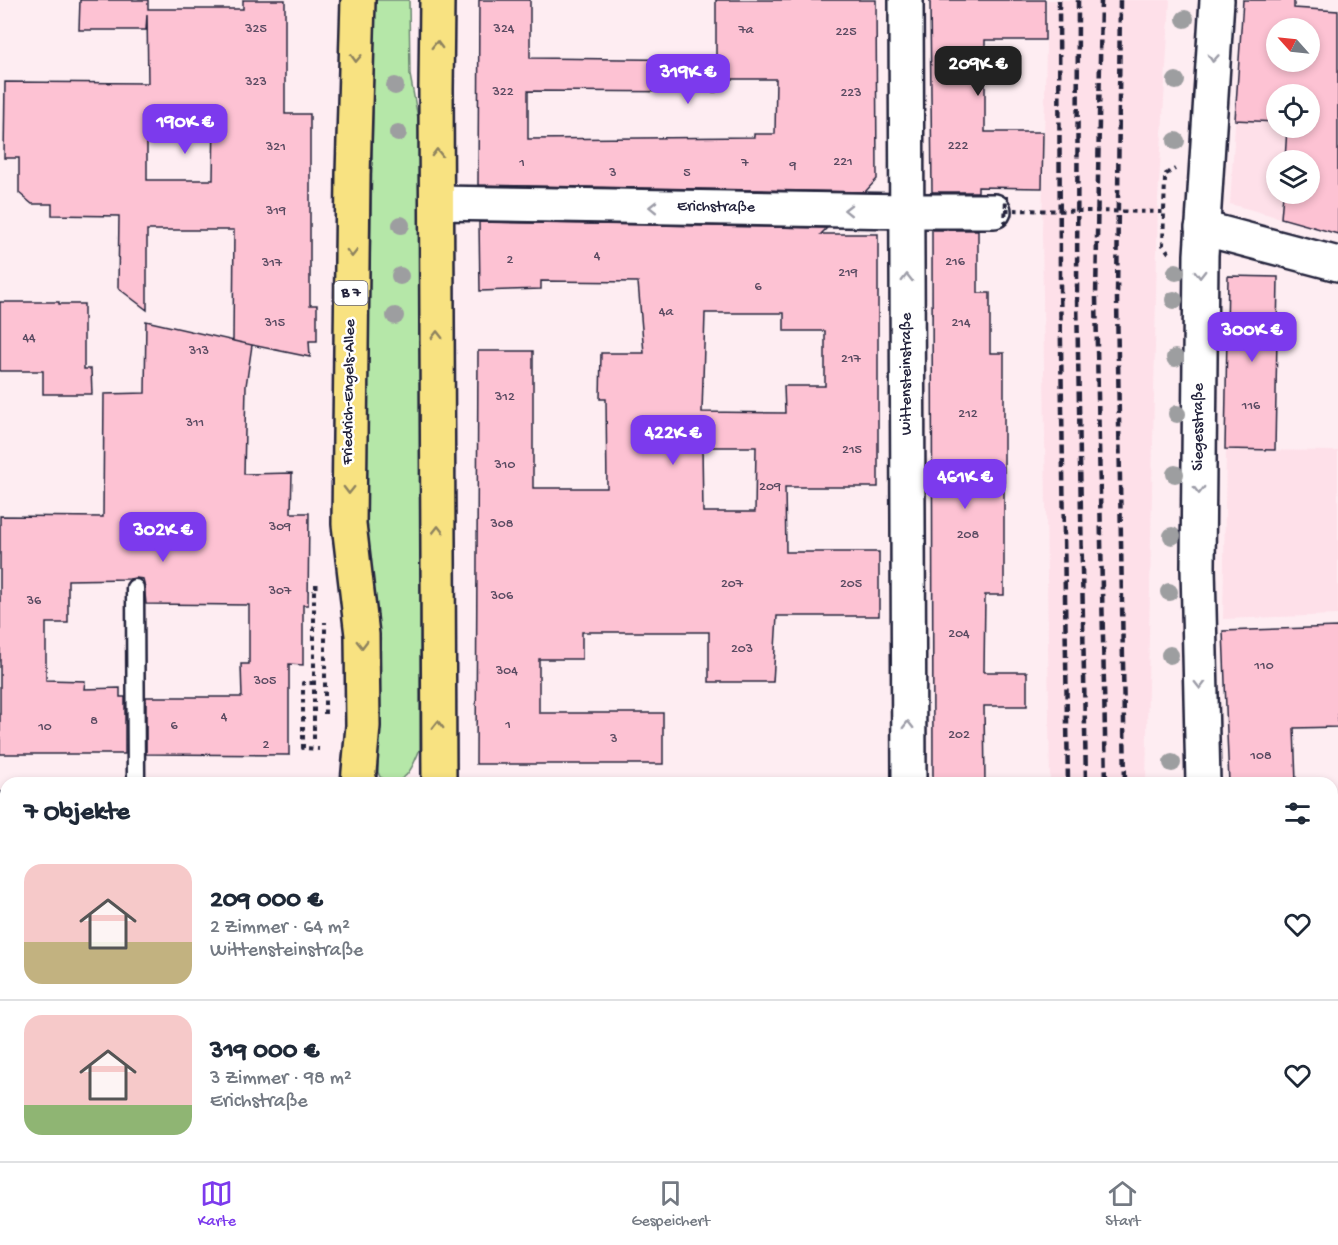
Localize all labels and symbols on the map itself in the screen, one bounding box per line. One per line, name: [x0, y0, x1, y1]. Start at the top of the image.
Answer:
north arrow: [1266, 18, 1320, 72]
house number: 325: [244, 21, 267, 38]
house number: 324: [493, 21, 515, 38]
house number: 7a: [737, 22, 755, 39]
house number: 225: [835, 24, 857, 41]
one-way arrow: [430, 40, 443, 49]
pin: 209K €: [929, 46, 1027, 97]
one-way arrow: [350, 54, 363, 63]
pin: 319K €: [639, 54, 737, 105]
one-way arrow: [1207, 54, 1220, 63]
house number: 323: [244, 74, 267, 91]
house number: 322: [492, 84, 514, 101]
house number: 223: [841, 85, 862, 102]
pin: 190K €: [136, 104, 234, 155]
house number: 222: [948, 138, 968, 155]
house number: 321: [265, 139, 286, 156]
one-way arrow: [430, 148, 443, 157]
house number: 221: [833, 154, 853, 171]
house number: 1: [518, 155, 525, 172]
house number: 7: [740, 155, 749, 172]
house number: 9: [788, 158, 797, 175]
house number: 3: [608, 165, 617, 182]
house number: 5: [683, 165, 691, 182]
street label: Erichstraße: [677, 198, 756, 218]
one-way arrow: [648, 201, 657, 213]
house number: 319: [265, 203, 286, 220]
one-way arrow: [843, 204, 852, 216]
house number: 4: [594, 248, 601, 265]
one-way arrow: [346, 249, 358, 258]
house number: 2: [507, 252, 514, 269]
house number: 216: [945, 254, 966, 271]
house number: 317: [261, 255, 283, 272]
house number: 219: [838, 265, 858, 282]
one-way arrow: [1194, 269, 1206, 278]
one-way arrow: [901, 273, 913, 282]
house number: 6: [754, 279, 762, 296]
road number: B 7: [334, 281, 368, 305]
house number: 4a: [659, 304, 674, 321]
street label: Wittensteinstraße: [898, 312, 917, 435]
pin: 300K €: [1203, 312, 1301, 363]
house number: 315: [264, 315, 285, 332]
house number: 214: [951, 315, 971, 332]
street label: Friedrich-Engels-Allee: [339, 318, 361, 466]
house number: 44: [22, 330, 36, 347]
one-way arrow: [431, 330, 443, 339]
house number: 313: [188, 343, 209, 360]
house number: 217: [841, 351, 862, 368]
street label: Siegesstraße: [1190, 383, 1209, 471]
house number: 312: [494, 389, 515, 406]
house number: 116: [1241, 398, 1261, 415]
house number: 212: [958, 406, 978, 423]
house number: 311: [185, 415, 204, 432]
pin: 422K €: [624, 415, 722, 466]
house number: 215: [842, 442, 862, 459]
house number: 310: [494, 457, 515, 474]
pin: 461K €: [916, 459, 1014, 510]
house number: 209: [759, 479, 781, 496]
one-way arrow: [1192, 485, 1205, 494]
one-way arrow: [343, 486, 355, 495]
pin: 302K €: [114, 512, 212, 563]
house number: 308: [490, 516, 514, 533]
house number: 309: [268, 519, 291, 536]
one-way arrow: [432, 525, 444, 534]
house number: 208: [957, 527, 980, 544]
house number: 207: [721, 576, 744, 593]
house number: 205: [840, 576, 862, 593]
house number: 307: [268, 583, 292, 600]
house number: 306: [490, 588, 514, 605]
house number: 36: [26, 593, 42, 610]
house number: 204: [948, 626, 970, 643]
one-way arrow: [356, 640, 368, 649]
house number: 203: [731, 641, 753, 658]
house number: 110: [1253, 658, 1274, 675]
house number: 304: [495, 663, 518, 680]
house number: 305: [253, 673, 276, 690]
one-way arrow: [1194, 680, 1207, 689]
house number: 4: [221, 709, 228, 726]
house number: 8: [90, 713, 98, 730]
house number: 1: [504, 717, 511, 734]
house number: 6: [170, 718, 178, 735]
house number: 10: [37, 719, 52, 736]
one-way arrow: [432, 720, 444, 729]
one-way arrow: [902, 720, 914, 729]
house number: 202: [948, 727, 970, 744]
house number: 3: [609, 731, 618, 748]
house number: 2: [263, 737, 270, 754]
house number: 108: [1249, 748, 1272, 765]

